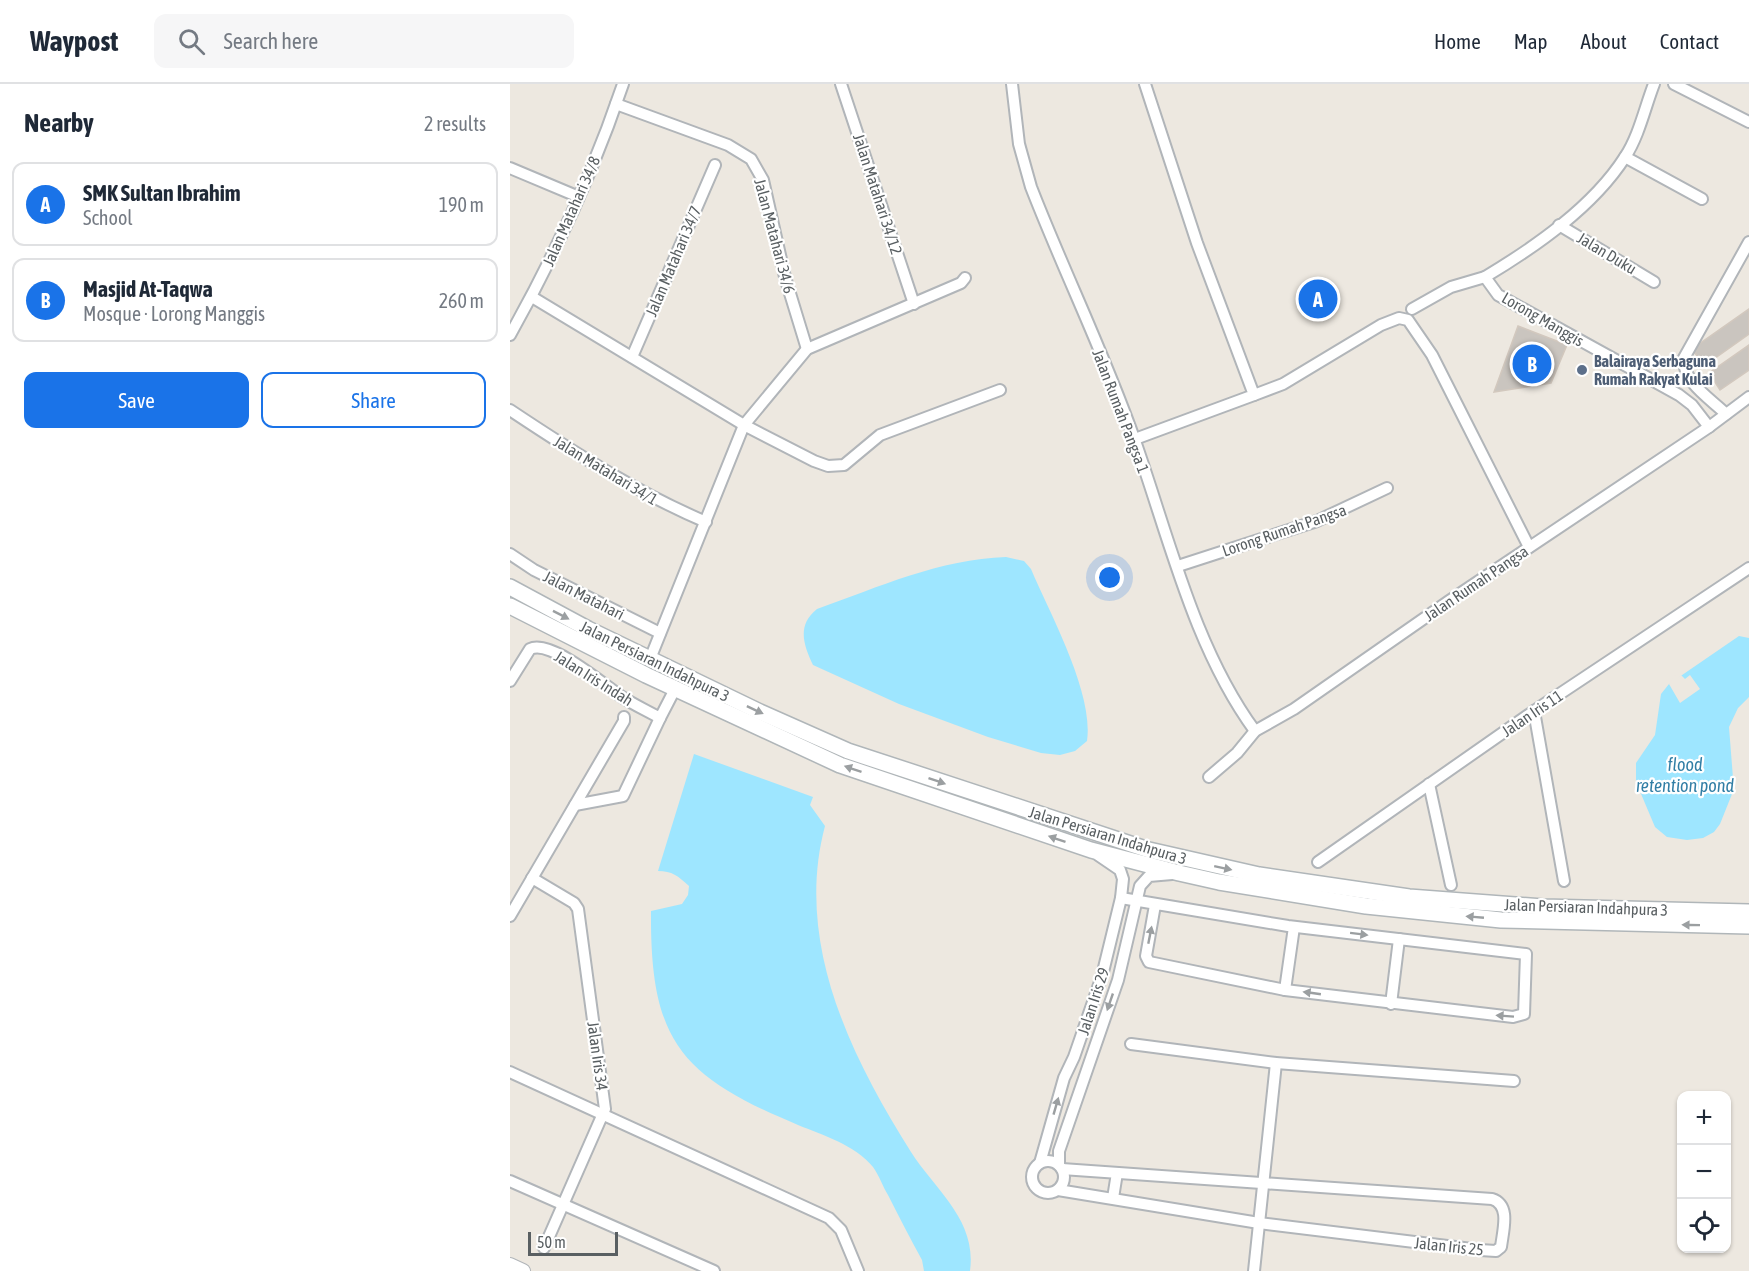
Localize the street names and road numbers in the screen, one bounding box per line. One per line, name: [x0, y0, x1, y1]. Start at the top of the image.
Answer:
street label: Jalan Matahari 34/12: [850, 131, 906, 257]
street label: Jalan Matahari 34/8: [539, 153, 603, 269]
street label: Jalan Matahari 34/6: [751, 177, 799, 295]
street label: Jalan Matahari 34/7: [642, 203, 704, 319]
street label: Jalan Duku: [1574, 228, 1640, 278]
street label: Lorong Manggis: [1498, 288, 1587, 351]
street label: Jalan Rumah Pangsa 1: [1088, 347, 1153, 476]
street label: Jalan Matahari 34/1: [551, 432, 661, 508]
street label: Lorong Rumah Pangsa: [1220, 500, 1349, 561]
street label: Jalan Rumah Pangsa: [1421, 542, 1532, 625]
street label: Jalan Matahari: [541, 567, 627, 623]
street label: Jalan Persiaran Indahpura 3: [577, 617, 733, 706]
street label: Jalan Iris Indah: [551, 647, 637, 709]
street label: Jalan Iris 11: [1498, 686, 1566, 740]
street label: Jalan Persiaran Indahpura 3: [1027, 802, 1189, 869]
street label: Jalan Persiaran Indahpura 3: [1504, 895, 1668, 920]
street label: Jalan Iris 29: [1074, 965, 1112, 1037]
street label: Jalan Iris 34: [584, 1020, 612, 1092]
street label: Jalan Iris 25: [1413, 1233, 1485, 1259]

